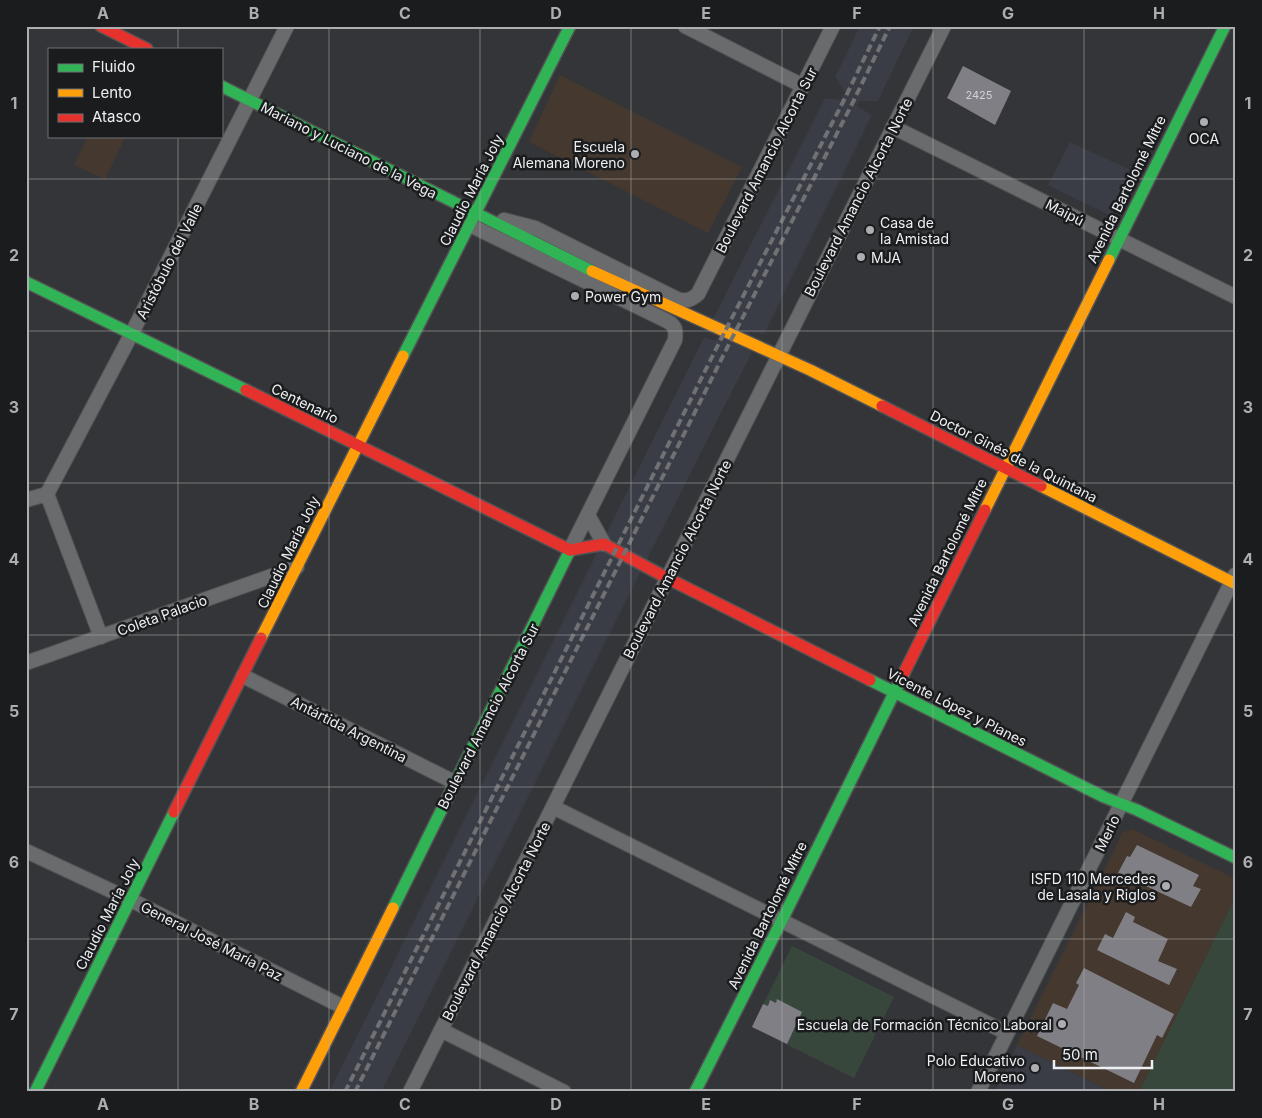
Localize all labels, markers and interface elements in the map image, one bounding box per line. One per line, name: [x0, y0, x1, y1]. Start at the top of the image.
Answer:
text: A: [97, 3, 109, 23]
text: B: [249, 3, 259, 23]
text: C: [399, 3, 411, 23]
text: D: [550, 3, 562, 23]
text: E: [701, 3, 711, 23]
text: F: [852, 3, 862, 23]
text: G: [1002, 3, 1014, 23]
text: H: [1153, 3, 1165, 23]
legend: [48, 48, 222, 138]
text: Fluido: [92, 57, 135, 76]
street label: Boulevard Amancio Alcorta Sur: [712, 64, 820, 256]
text: Lento: [92, 83, 132, 102]
house number: 2425: [965, 88, 993, 102]
text: 1: [11, 93, 17, 113]
text: 1: [1245, 93, 1251, 113]
street label: Boulevard Amancio Alcorta Norte: [800, 95, 916, 299]
street label: Mariano y Luciano de la Vega: [258, 98, 440, 202]
text: Atasco: [92, 107, 141, 126]
street label: Avenida Bartolomé Mitre: [1083, 113, 1169, 265]
marker: OCA: [1198, 116, 1210, 128]
place label: OCA: [1189, 130, 1219, 147]
street label: Claudio María Joly: [436, 131, 507, 249]
place label: Escuela Alemana Moreno: [513, 138, 625, 171]
marker: Escuela Alemana Moreno: [629, 148, 641, 160]
street label: Maipú: [1043, 195, 1087, 229]
street label: Aristóbulo del Valle: [133, 200, 205, 322]
place label: Casa de la Amistad: [880, 214, 949, 247]
marker: Casa de la Amistad: [864, 224, 876, 236]
text: 2: [9, 245, 19, 265]
text: 2: [1243, 245, 1253, 265]
place label: MJA: [871, 249, 901, 266]
marker: MJA: [855, 251, 867, 263]
place label: Power Gym: [585, 288, 661, 305]
marker: Power Gym: [569, 290, 581, 302]
street label: Centenario: [269, 379, 341, 427]
text: 3: [9, 397, 19, 417]
text: 3: [1243, 397, 1253, 417]
street label: Doctor Ginés de la Quintana: [928, 406, 1100, 506]
street label: Boulevard Amancio Alcorta Norte: [619, 457, 735, 661]
street label: Avenida Bartolomé Mitre: [904, 476, 990, 628]
street label: Claudio María Joly: [253, 493, 323, 611]
text: 4: [9, 549, 20, 569]
text: 4: [1243, 549, 1254, 569]
street label: Coleta Palacio: [115, 591, 209, 639]
street label: Boulevard Amancio Alcorta Sur: [434, 620, 542, 812]
street label: Vicente López y Planes: [884, 664, 1030, 750]
street label: Antártida Argentina: [288, 692, 410, 766]
text: 5: [9, 701, 19, 721]
text: 5: [1243, 701, 1253, 721]
street label: Merlo: [1091, 812, 1123, 854]
street label: Boulevard Amancio Alcorta Norte: [438, 819, 554, 1023]
street label: Avenida Bartolomé Mitre: [724, 839, 810, 991]
text: 6: [9, 852, 19, 872]
text: 6: [1243, 852, 1253, 872]
street label: Claudio María Joly: [72, 855, 143, 973]
place label: ISFD 110 Mercedes de Lasala y Riglos: [1031, 870, 1156, 903]
marker: ISFD 110 Mercedes de Lasala y Riglos: [1160, 880, 1172, 892]
street label: General José María Paz: [138, 898, 286, 984]
text: 7: [9, 1004, 19, 1024]
text: 7: [1243, 1004, 1253, 1024]
place label: Escuela de Formación Técnico Laboral: [797, 1016, 1052, 1033]
marker: Escuela de Formación Técnico Laboral: [1056, 1018, 1068, 1030]
scale bar: [1054, 1038, 1152, 1070]
text: 50 m: [1062, 1045, 1098, 1064]
place label: Polo Educativo Moreno: [927, 1052, 1025, 1085]
marker: Polo Educativo Moreno: [1029, 1062, 1041, 1074]
text: A: [97, 1094, 109, 1114]
text: B: [249, 1094, 259, 1114]
text: C: [399, 1094, 411, 1114]
text: D: [550, 1094, 562, 1114]
text: E: [701, 1094, 711, 1114]
text: F: [852, 1094, 862, 1114]
text: G: [1002, 1094, 1014, 1114]
text: H: [1153, 1094, 1165, 1114]

